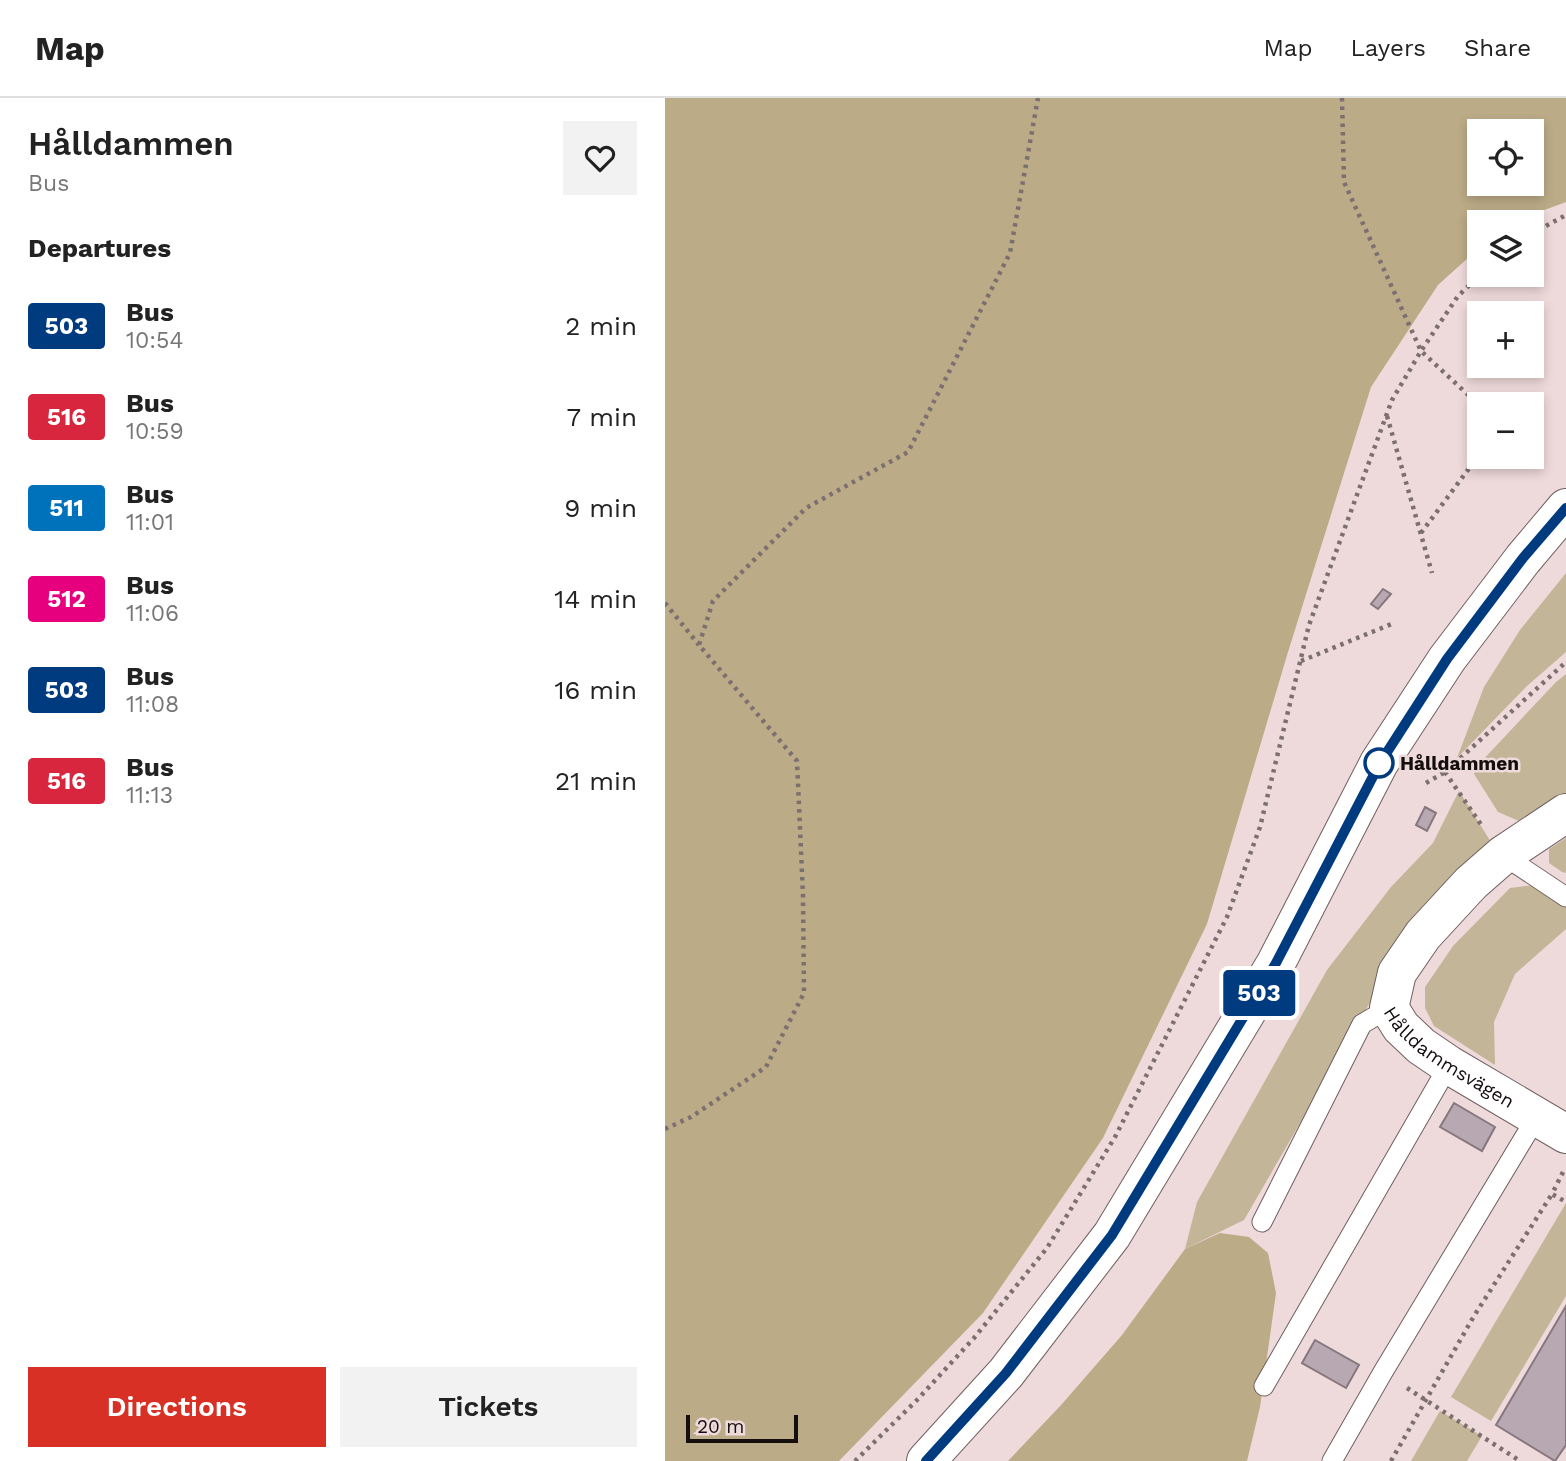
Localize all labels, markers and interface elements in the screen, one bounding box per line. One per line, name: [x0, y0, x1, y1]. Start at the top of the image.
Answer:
text: Map: [35, 29, 105, 68]
text: Map: [1264, 34, 1312, 62]
text: Layers: [1350, 34, 1426, 62]
text: Share: [1464, 34, 1531, 62]
map controls: [1467, 119, 1544, 469]
button: locate: [1467, 119, 1544, 196]
button: heart: [563, 121, 637, 195]
text: Hålldammen: [28, 124, 234, 163]
text: Bus: [28, 170, 69, 197]
button: layers: [1467, 210, 1544, 287]
text: Departures: [28, 233, 171, 263]
text: Bus: [126, 297, 174, 327]
button: +: [1467, 301, 1544, 378]
text: 2 min: [565, 311, 637, 341]
text: 503: [45, 312, 88, 340]
text: 10:54: [126, 327, 184, 354]
text: Bus: [126, 388, 174, 418]
button: −: [1467, 392, 1544, 469]
text: 7 min: [567, 402, 637, 432]
text: 516: [47, 403, 86, 431]
text: 10:59: [126, 418, 184, 445]
text: Bus: [126, 479, 174, 509]
text: 9 min: [564, 493, 637, 523]
text: 511: [49, 494, 84, 522]
text: 11:01: [126, 509, 174, 536]
text: Bus: [126, 570, 174, 600]
text: 14 min: [554, 584, 637, 614]
text: 512: [47, 585, 86, 613]
text: 11:06: [126, 600, 179, 627]
text: Bus: [126, 661, 174, 691]
text: 16 min: [554, 675, 637, 705]
text: 503: [45, 676, 88, 704]
text: 11:08: [126, 691, 179, 718]
marker: Hålldammen: [1364, 748, 1394, 778]
text: Bus: [126, 752, 174, 782]
place label: Hålldammen: [1400, 752, 1519, 775]
text: 21 min: [555, 766, 637, 796]
text: 516: [47, 767, 86, 795]
text: 11:13: [126, 782, 173, 809]
line badge: 503: [1219, 970, 1299, 1016]
text: 503: [1237, 979, 1281, 1007]
street label: Hålldammsvägen: [1379, 1002, 1519, 1113]
button: Directions: [28, 1367, 326, 1447]
button: Tickets: [340, 1367, 637, 1447]
scale bar: [686, 1412, 798, 1444]
text: 20 m: [697, 1415, 744, 1438]

